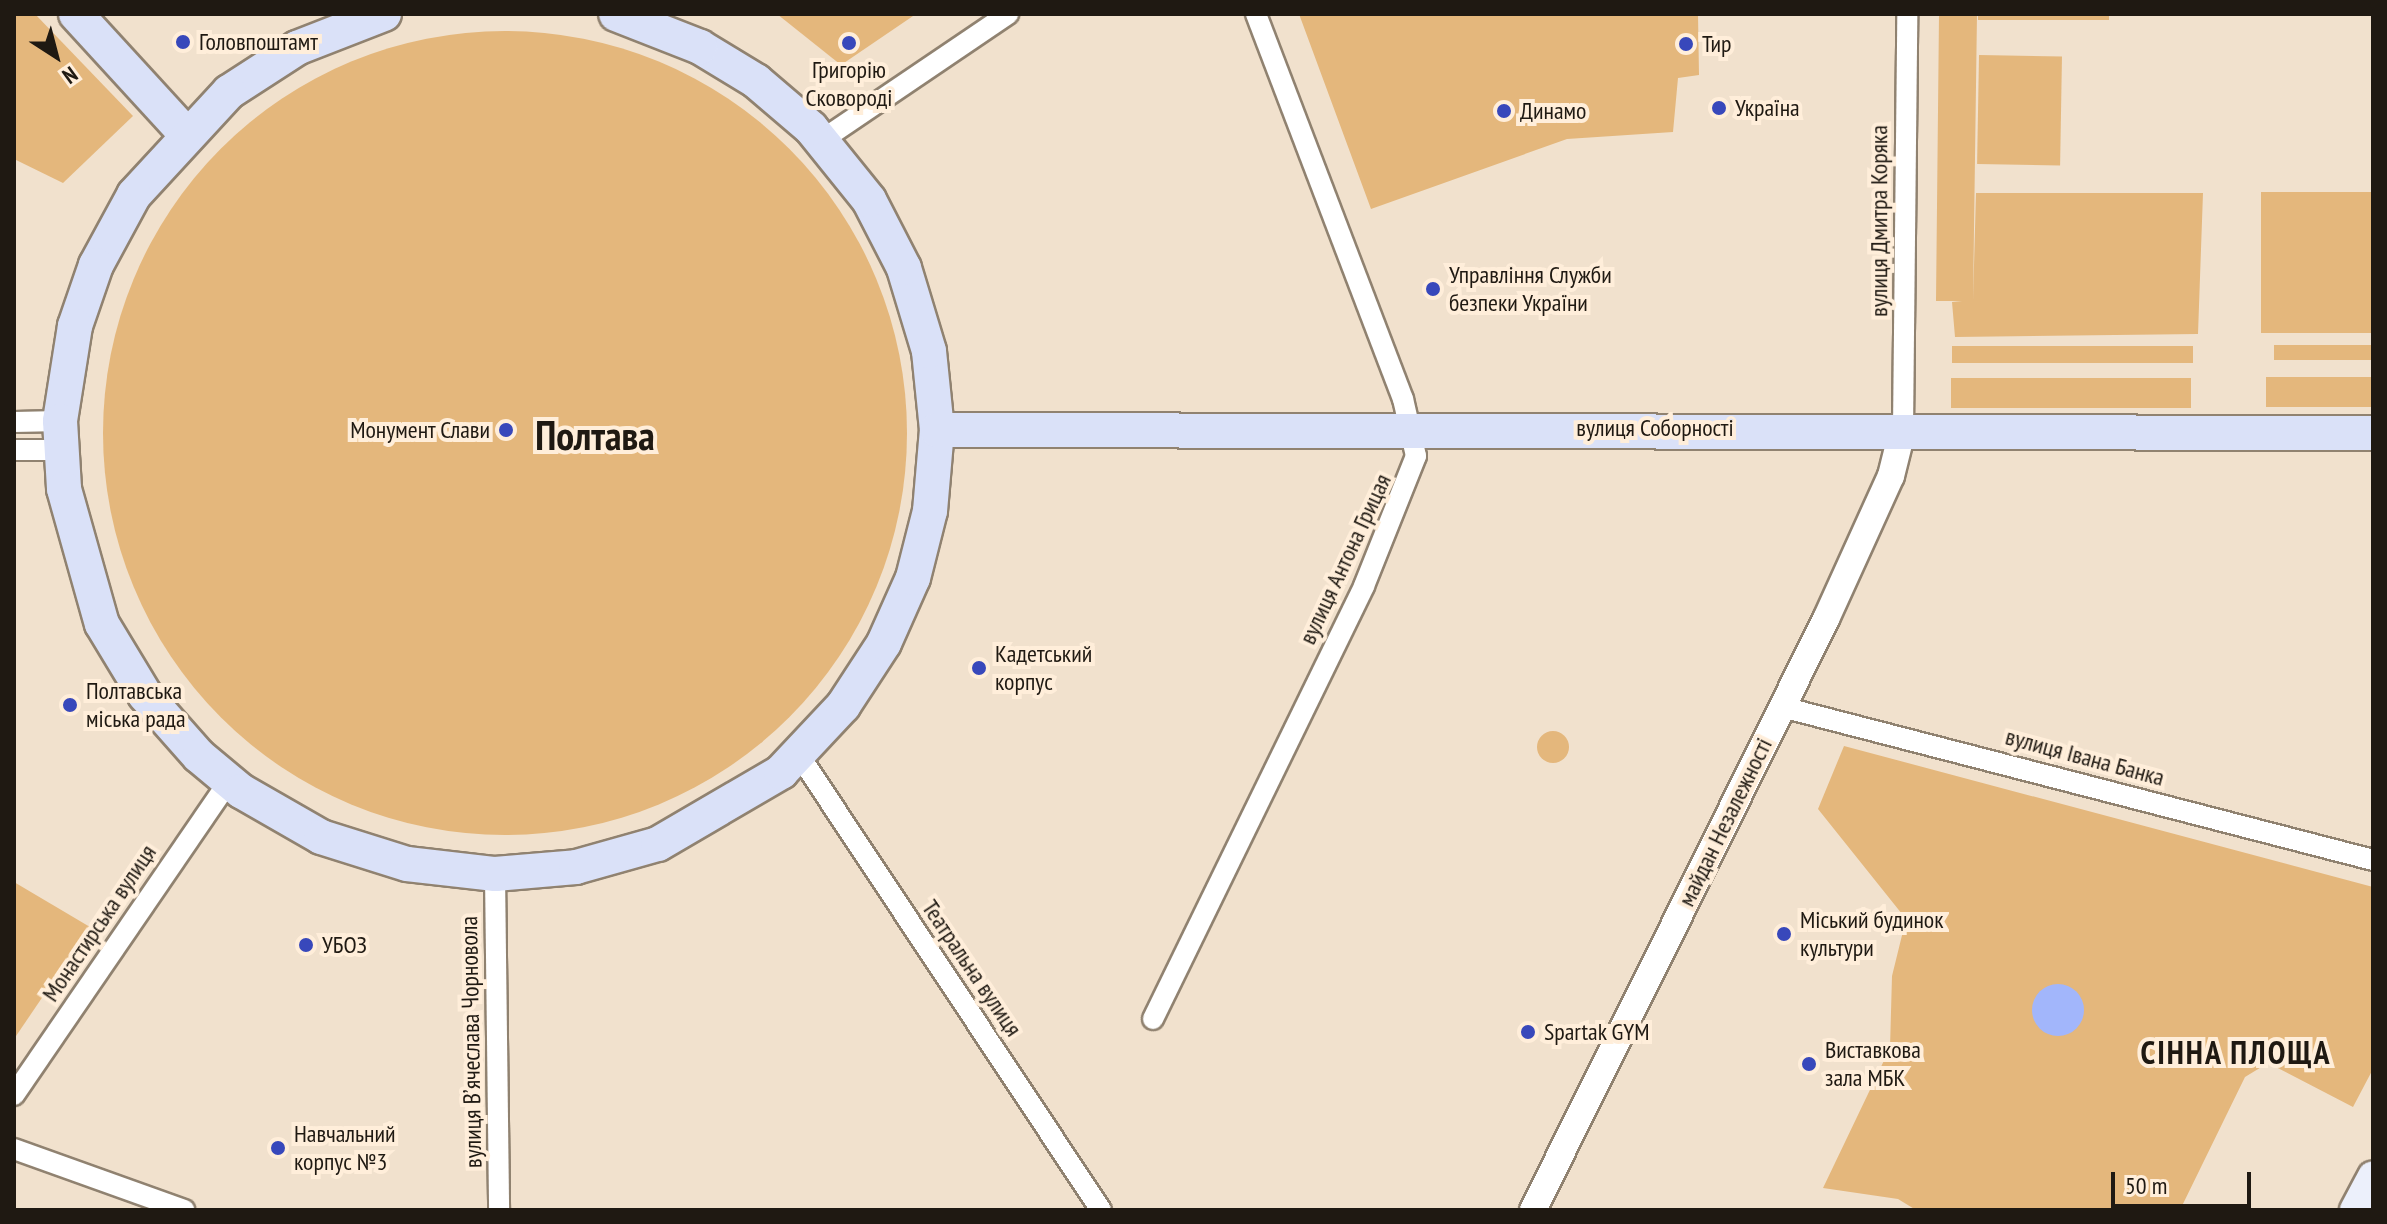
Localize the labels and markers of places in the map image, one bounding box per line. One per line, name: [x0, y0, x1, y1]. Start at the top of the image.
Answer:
place label: Головпоштамт: [199, 28, 318, 56]
place label: Тир: [1702, 30, 1732, 58]
marker: Головпоштамт: [174, 33, 192, 51]
marker: Григорію Сковороді: [840, 34, 858, 52]
marker: Тир: [1677, 35, 1695, 53]
place label: Григорію Сковороді: [805, 56, 893, 112]
place label: Україна: [1735, 94, 1800, 122]
place label: Динамо: [1520, 97, 1586, 125]
marker: Україна: [1710, 99, 1728, 117]
marker: Динамо: [1495, 102, 1513, 120]
place label: Управління Служби безпеки України: [1449, 261, 1612, 317]
marker: Управління Служби безпеки України: [1424, 280, 1442, 298]
place label: Монумент Слави: [350, 416, 490, 444]
marker: Монумент Слави: [497, 421, 515, 439]
place label: Кадетський корпус: [995, 640, 1092, 696]
marker: Кадетський корпус: [970, 659, 988, 677]
place label: Полтавська міська рада: [86, 677, 185, 733]
marker: Полтавська міська рада: [61, 696, 79, 714]
place label: Міський будинок культури: [1800, 906, 1944, 962]
marker: Міський будинок культури: [1775, 925, 1793, 943]
place label: УБОЗ: [322, 931, 367, 959]
marker: УБОЗ: [297, 936, 315, 954]
place label: Spartak GYM: [1544, 1018, 1650, 1046]
marker: Spartak GYM: [1519, 1023, 1537, 1041]
place label: Виставкова зала МБК: [1825, 1036, 1921, 1092]
marker: Виставкова зала МБК: [1800, 1055, 1818, 1073]
place label: Навчальний корпус №3: [294, 1120, 396, 1176]
marker: Навчальний корпус №3: [269, 1139, 287, 1157]

